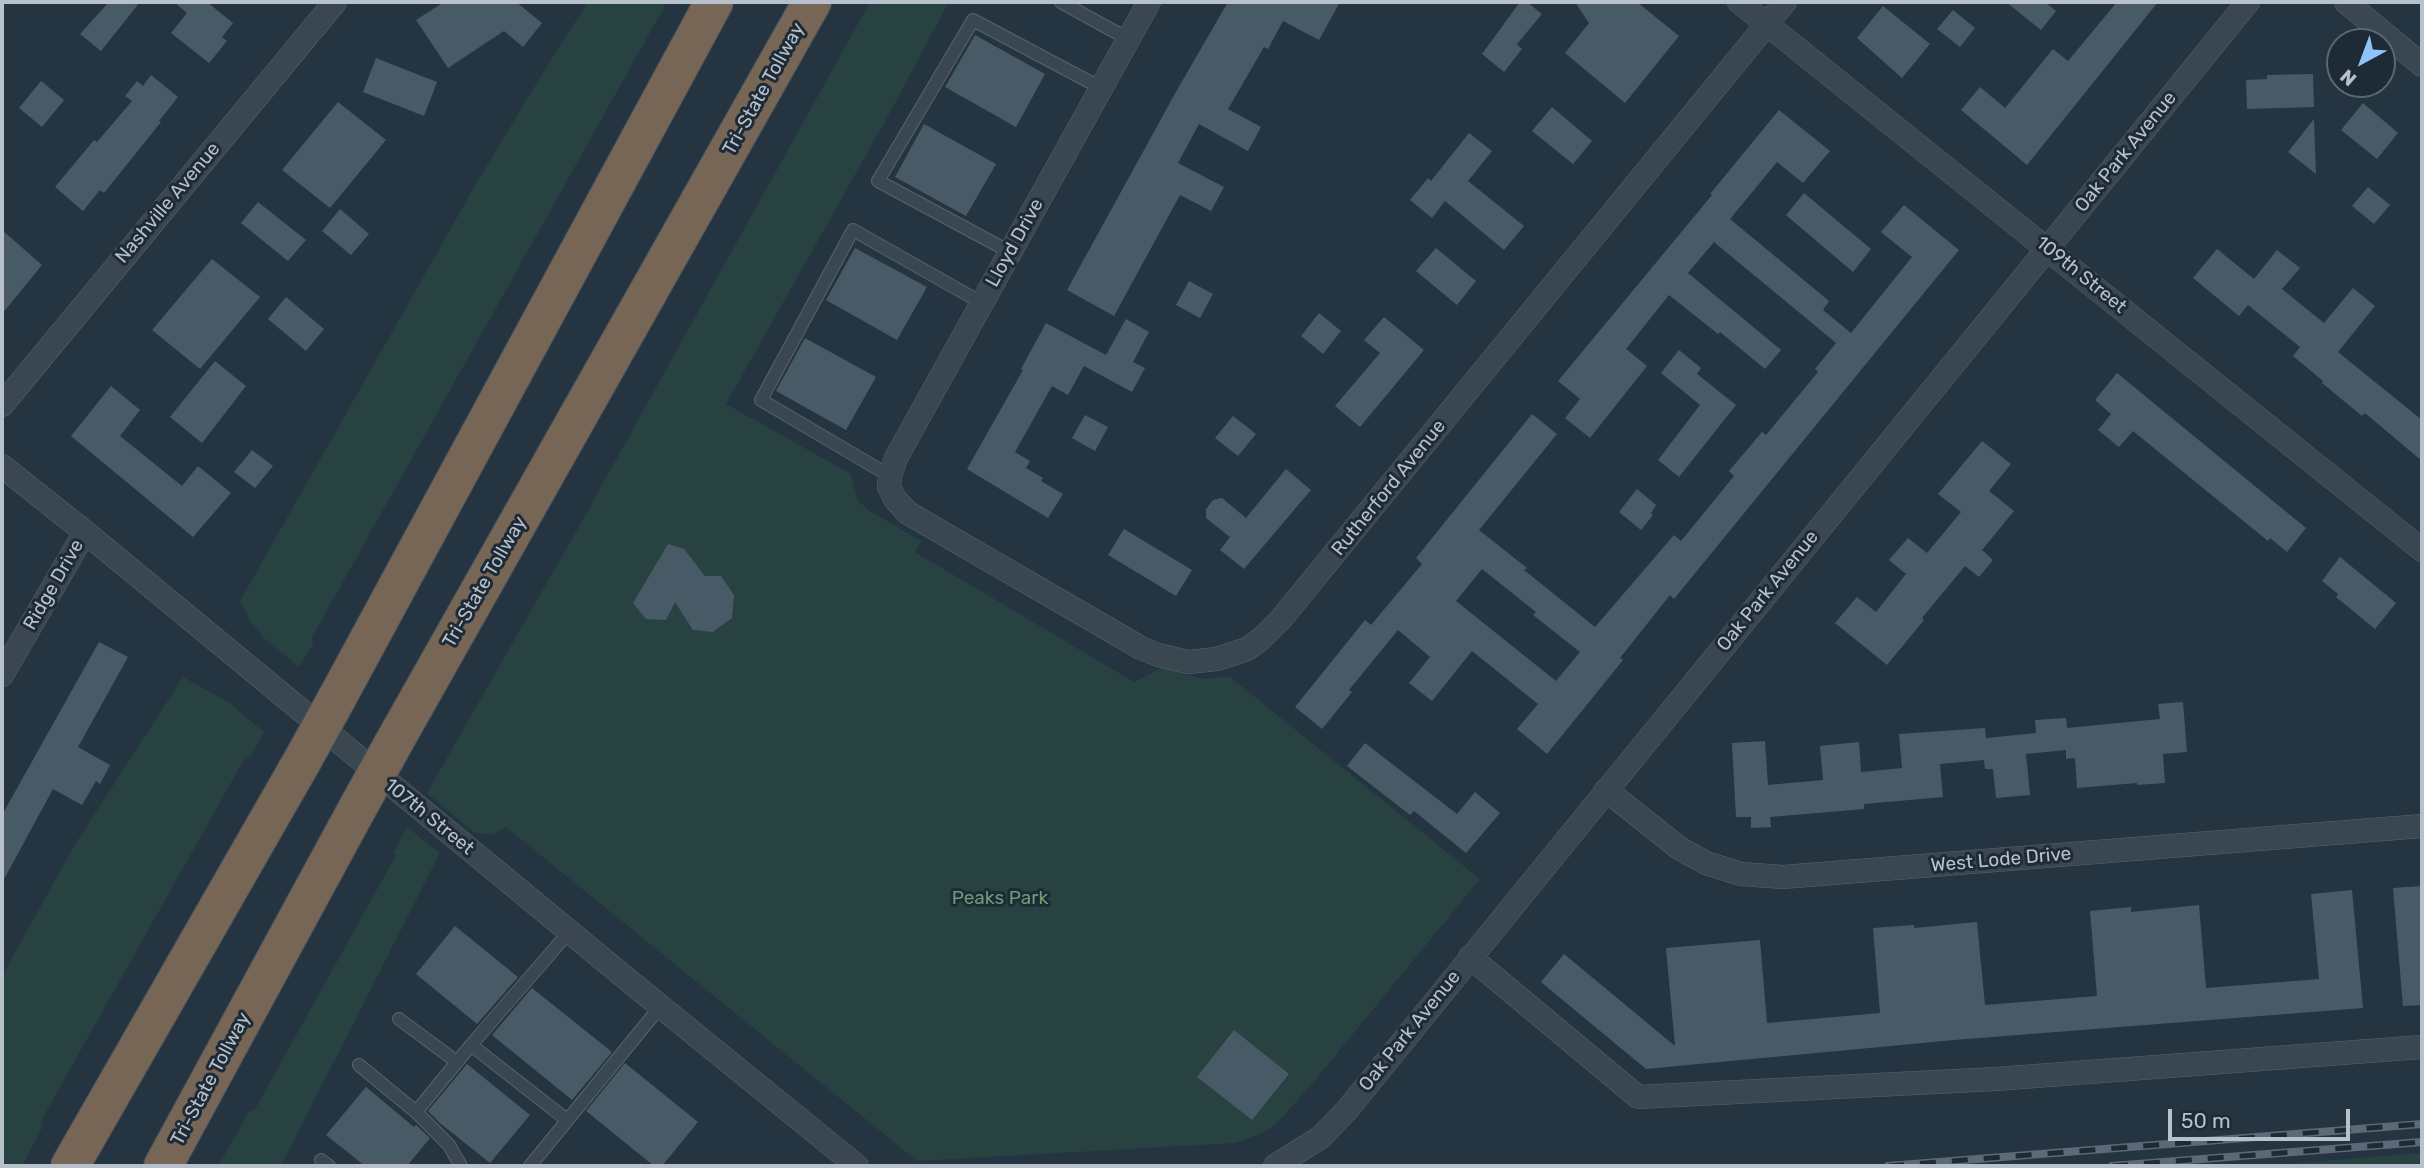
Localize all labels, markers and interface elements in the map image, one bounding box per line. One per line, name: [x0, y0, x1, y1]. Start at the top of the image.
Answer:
street label: Tri-State Tollway: [718, 19, 810, 159]
north arrow: [2326, 28, 2396, 98]
text: N: [2336, 65, 2361, 91]
street label: Oak Park Avenue: [2070, 87, 2182, 217]
street label: Nashville Avenue: [111, 138, 225, 268]
street label: Lloyd Drive: [981, 195, 1049, 291]
street label: 109th Street: [2031, 232, 2131, 318]
street label: Rutherford Avenue: [1327, 415, 1451, 561]
street label: Tri-State Tollway: [438, 512, 532, 652]
street label: Oak Park Avenue: [1712, 526, 1824, 656]
street label: Ridge Drive: [19, 536, 89, 634]
street label: 107th Street: [380, 774, 478, 860]
street label: West Lode Drive: [1930, 843, 2072, 877]
park label: Peaks Park: [952, 888, 1048, 910]
street label: Oak Park Avenue: [1354, 966, 1466, 1096]
street label: Tri-State Tollway: [166, 1009, 256, 1149]
scale bar: [2172, 1094, 2354, 1138]
text: 50 m: [2181, 1108, 2231, 1133]

